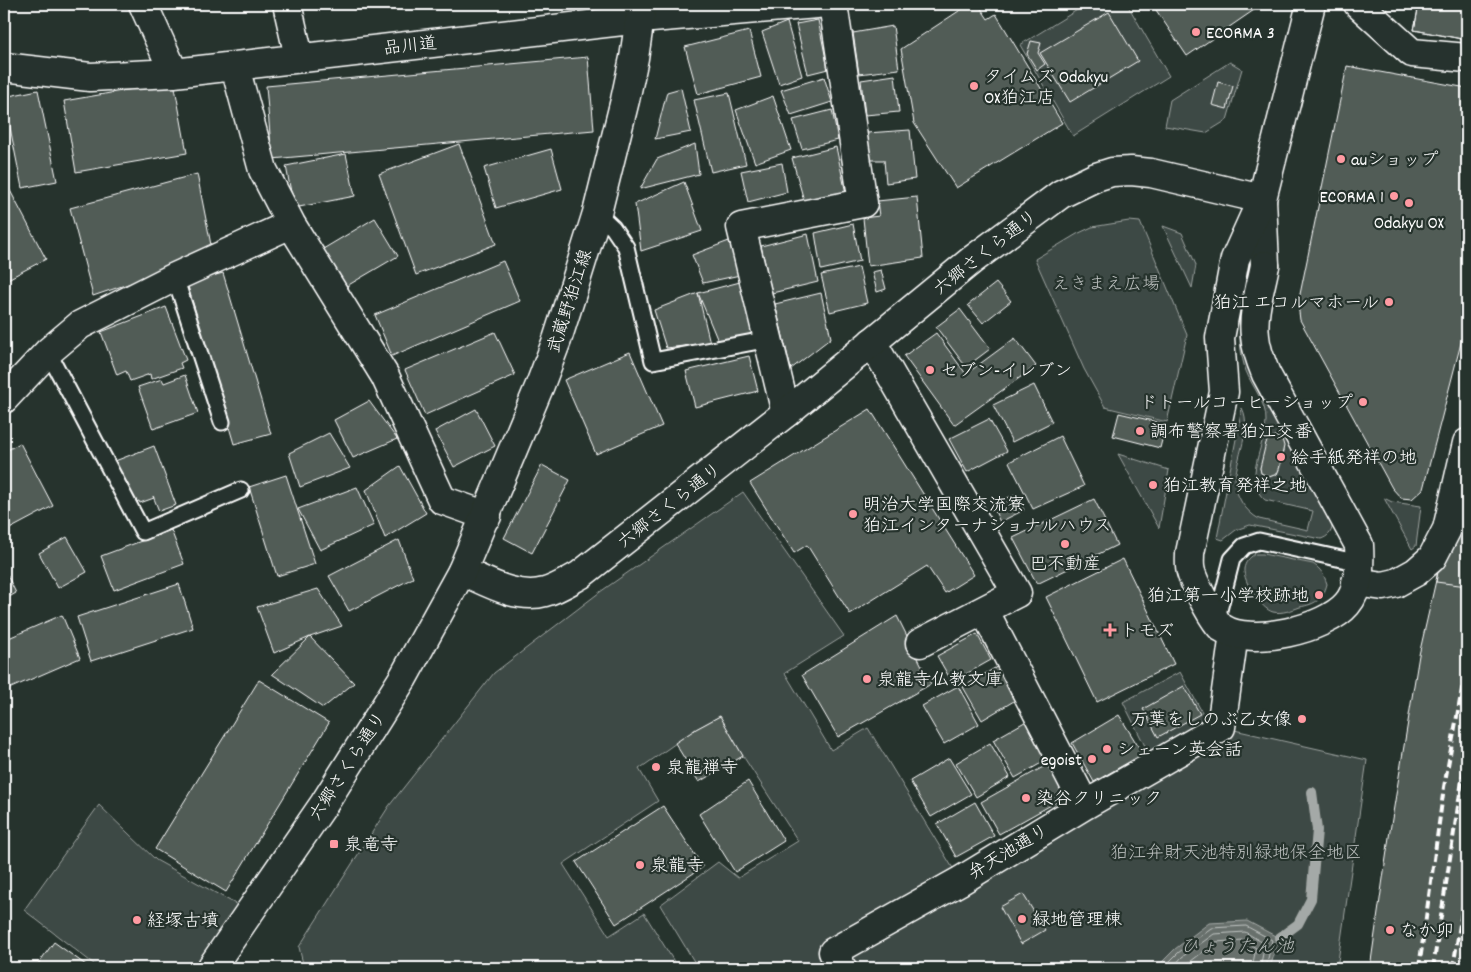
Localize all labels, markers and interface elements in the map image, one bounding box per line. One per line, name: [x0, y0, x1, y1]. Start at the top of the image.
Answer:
place label: ECORMA 3: [1206, 22, 1275, 47]
marker: ECORMA 3: [1190, 26, 1202, 38]
street label: 品川道: [382, 32, 438, 63]
place label: タイムズ Odakyu OX狛江店: [984, 66, 1108, 112]
marker: タイムズ Odakyu OX狛江店: [968, 80, 980, 92]
place label: auショップ: [1351, 149, 1438, 174]
marker: auショップ: [1335, 153, 1347, 165]
place label: ECORMA 1: [1319, 186, 1384, 211]
marker: ECORMA 1: [1388, 190, 1400, 202]
marker: Odakyu OX: [1403, 197, 1415, 209]
street label: 六郷さくら通り: [929, 205, 1044, 303]
place label: Odakyu OX: [1374, 212, 1444, 237]
street label: 武蔵野狛江線: [543, 247, 600, 357]
park label: えきまえ広場: [1052, 273, 1160, 298]
place label: 狛江 エコルマホール: [1214, 292, 1379, 317]
marker: 狛江 エコルマホール: [1383, 296, 1395, 308]
place label: セブン-イレブン: [940, 360, 1072, 385]
marker: セブン-イレブン: [924, 364, 936, 376]
place label: ドトールコーヒーショップ: [1140, 392, 1353, 417]
marker: ドトールコーヒーショップ: [1357, 396, 1369, 408]
place label: 調布警察署狛江交番: [1150, 421, 1312, 446]
marker: 調布警察署狛江交番: [1134, 425, 1146, 437]
place label: 絵手紙発祥の地: [1291, 447, 1417, 472]
marker: 絵手紙発祥の地: [1275, 451, 1287, 463]
street label: 六郷さくら通り: [613, 458, 728, 556]
place label: 狛江教育発祥之地: [1163, 475, 1307, 500]
marker: 狛江教育発祥之地: [1147, 479, 1159, 491]
place label: 明治大学国際交流寮 狛江インターナショナルハウス: [863, 494, 1111, 540]
marker: 明治大学国際交流寮 狛江インターナショナルハウス: [847, 508, 859, 520]
marker: 巴不動産: [1059, 538, 1071, 550]
place label: 巴不動産: [1029, 553, 1101, 578]
place label: 狛江第一小学校跡地: [1147, 585, 1309, 610]
marker: 狛江第一小学校跡地: [1313, 589, 1325, 601]
place label: トモズ: [1120, 620, 1174, 645]
marker: トモズ: [1104, 624, 1116, 636]
place label: 泉龍寺仏教文庫: [877, 669, 1003, 694]
marker: 泉龍寺仏教文庫: [861, 673, 873, 685]
street label: 六郷さくら通り: [304, 708, 394, 827]
place label: 万葉をしのぶ乙女像: [1130, 709, 1292, 734]
marker: 万葉をしのぶ乙女像: [1296, 713, 1308, 725]
place label: シェーン英会話: [1117, 739, 1242, 764]
marker: シェーン英会話: [1101, 743, 1113, 755]
place label: egoist: [1041, 749, 1082, 774]
marker: egoist: [1086, 753, 1098, 765]
place label: 泉龍禅寺: [666, 757, 738, 782]
marker: 泉龍禅寺: [650, 761, 662, 773]
place label: 染谷クリニック: [1036, 788, 1162, 813]
marker: 染谷クリニック: [1020, 792, 1032, 804]
street label: 弁天池通り: [964, 819, 1054, 887]
place label: 泉竜寺: [344, 834, 398, 859]
marker: 泉竜寺: [328, 838, 340, 850]
park label: 狛江弁財天池特別緑地保全地区: [1110, 842, 1362, 867]
place label: 泉龍寺: [650, 855, 704, 880]
marker: 泉龍寺: [634, 859, 646, 871]
place label: 緑地管理棟: [1032, 909, 1122, 934]
place label: 経塚古墳: [147, 910, 219, 935]
marker: 緑地管理棟: [1016, 913, 1028, 925]
marker: 経塚古墳: [131, 914, 143, 926]
place label: なか卯: [1400, 920, 1454, 945]
marker: なか卯: [1384, 924, 1396, 936]
water label: ひょうたん池: [1180, 935, 1295, 962]

